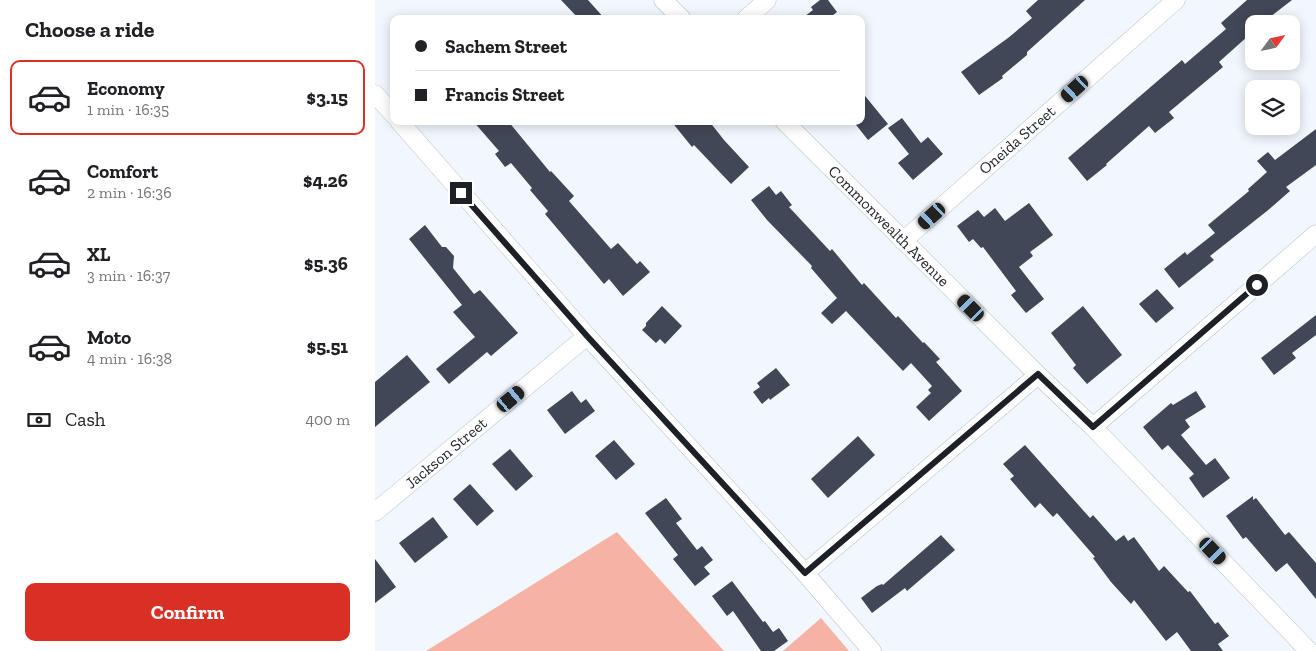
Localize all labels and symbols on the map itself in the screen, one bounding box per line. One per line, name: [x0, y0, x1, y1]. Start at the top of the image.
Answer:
north arrow: [1245, 15, 1300, 70]
car: [1058, 73, 1091, 105]
street label: Oneida Street: [975, 102, 1059, 178]
street label: Commonwealth Avenue: [825, 162, 953, 290]
route end: [450, 182, 472, 204]
car: [915, 200, 948, 232]
route start: [1246, 274, 1268, 296]
car: [955, 292, 986, 324]
car: [494, 384, 527, 414]
street label: Jackson Street: [401, 413, 491, 493]
car: [1197, 535, 1228, 567]

